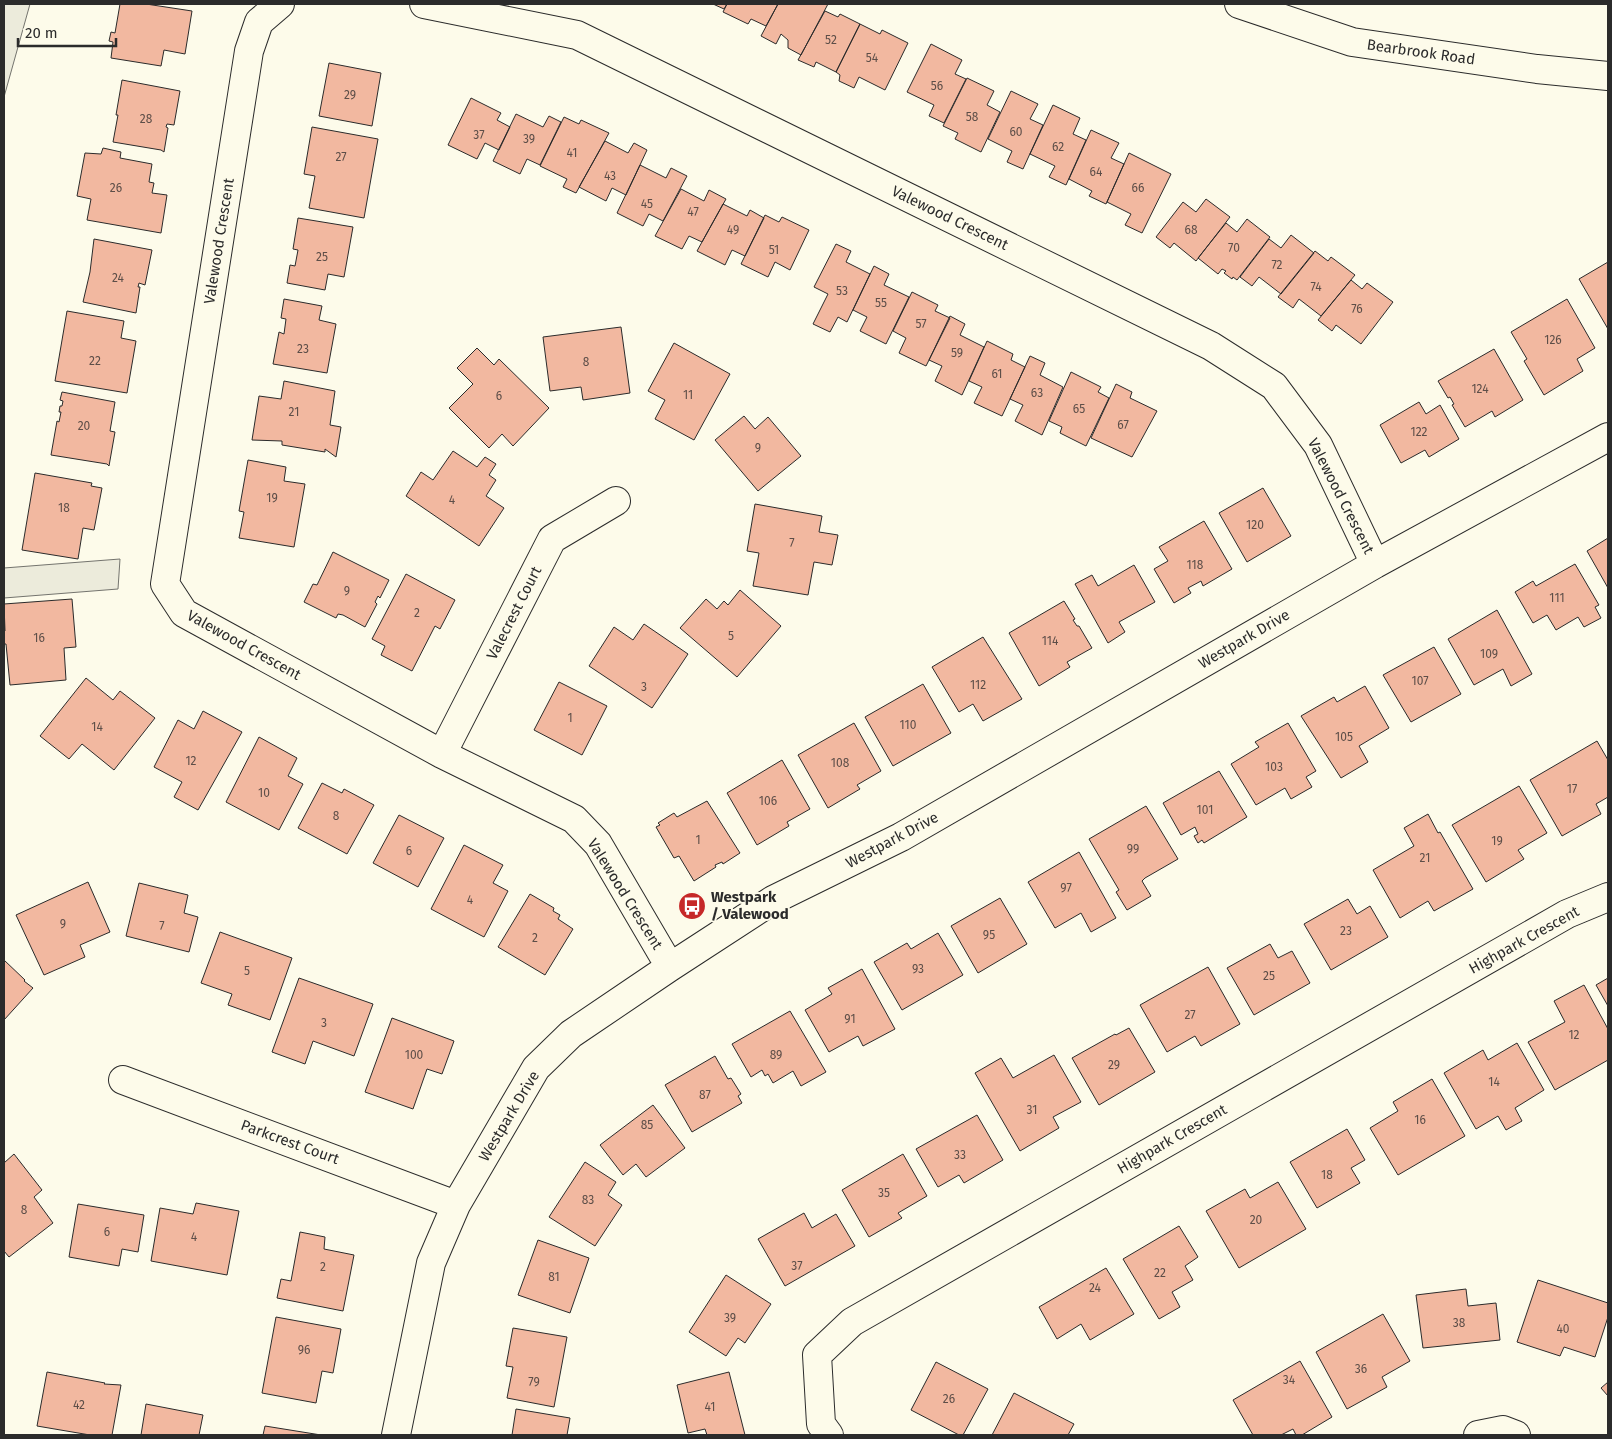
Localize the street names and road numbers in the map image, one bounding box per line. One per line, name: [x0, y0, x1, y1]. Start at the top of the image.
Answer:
street label: Bearbrook Road: [1366, 35, 1476, 69]
street label: Valewood Crescent: [200, 176, 238, 305]
street label: Valewood Crescent: [889, 182, 1012, 254]
street label: Valewood Crescent: [1304, 435, 1378, 557]
street label: Valecrest Court: [483, 563, 545, 663]
street label: Valewood Crescent: [184, 606, 305, 684]
street label: Westpark Drive: [1195, 606, 1293, 672]
street label: Westpark Drive: [843, 808, 941, 872]
street label: Valewood Crescent: [584, 835, 667, 953]
street label: Highpark Crescent: [1466, 902, 1583, 978]
street label: Westpark Drive: [475, 1067, 543, 1165]
street label: Highpark Crescent: [1114, 1100, 1230, 1178]
street label: Parkcrest Court: [238, 1116, 342, 1168]

